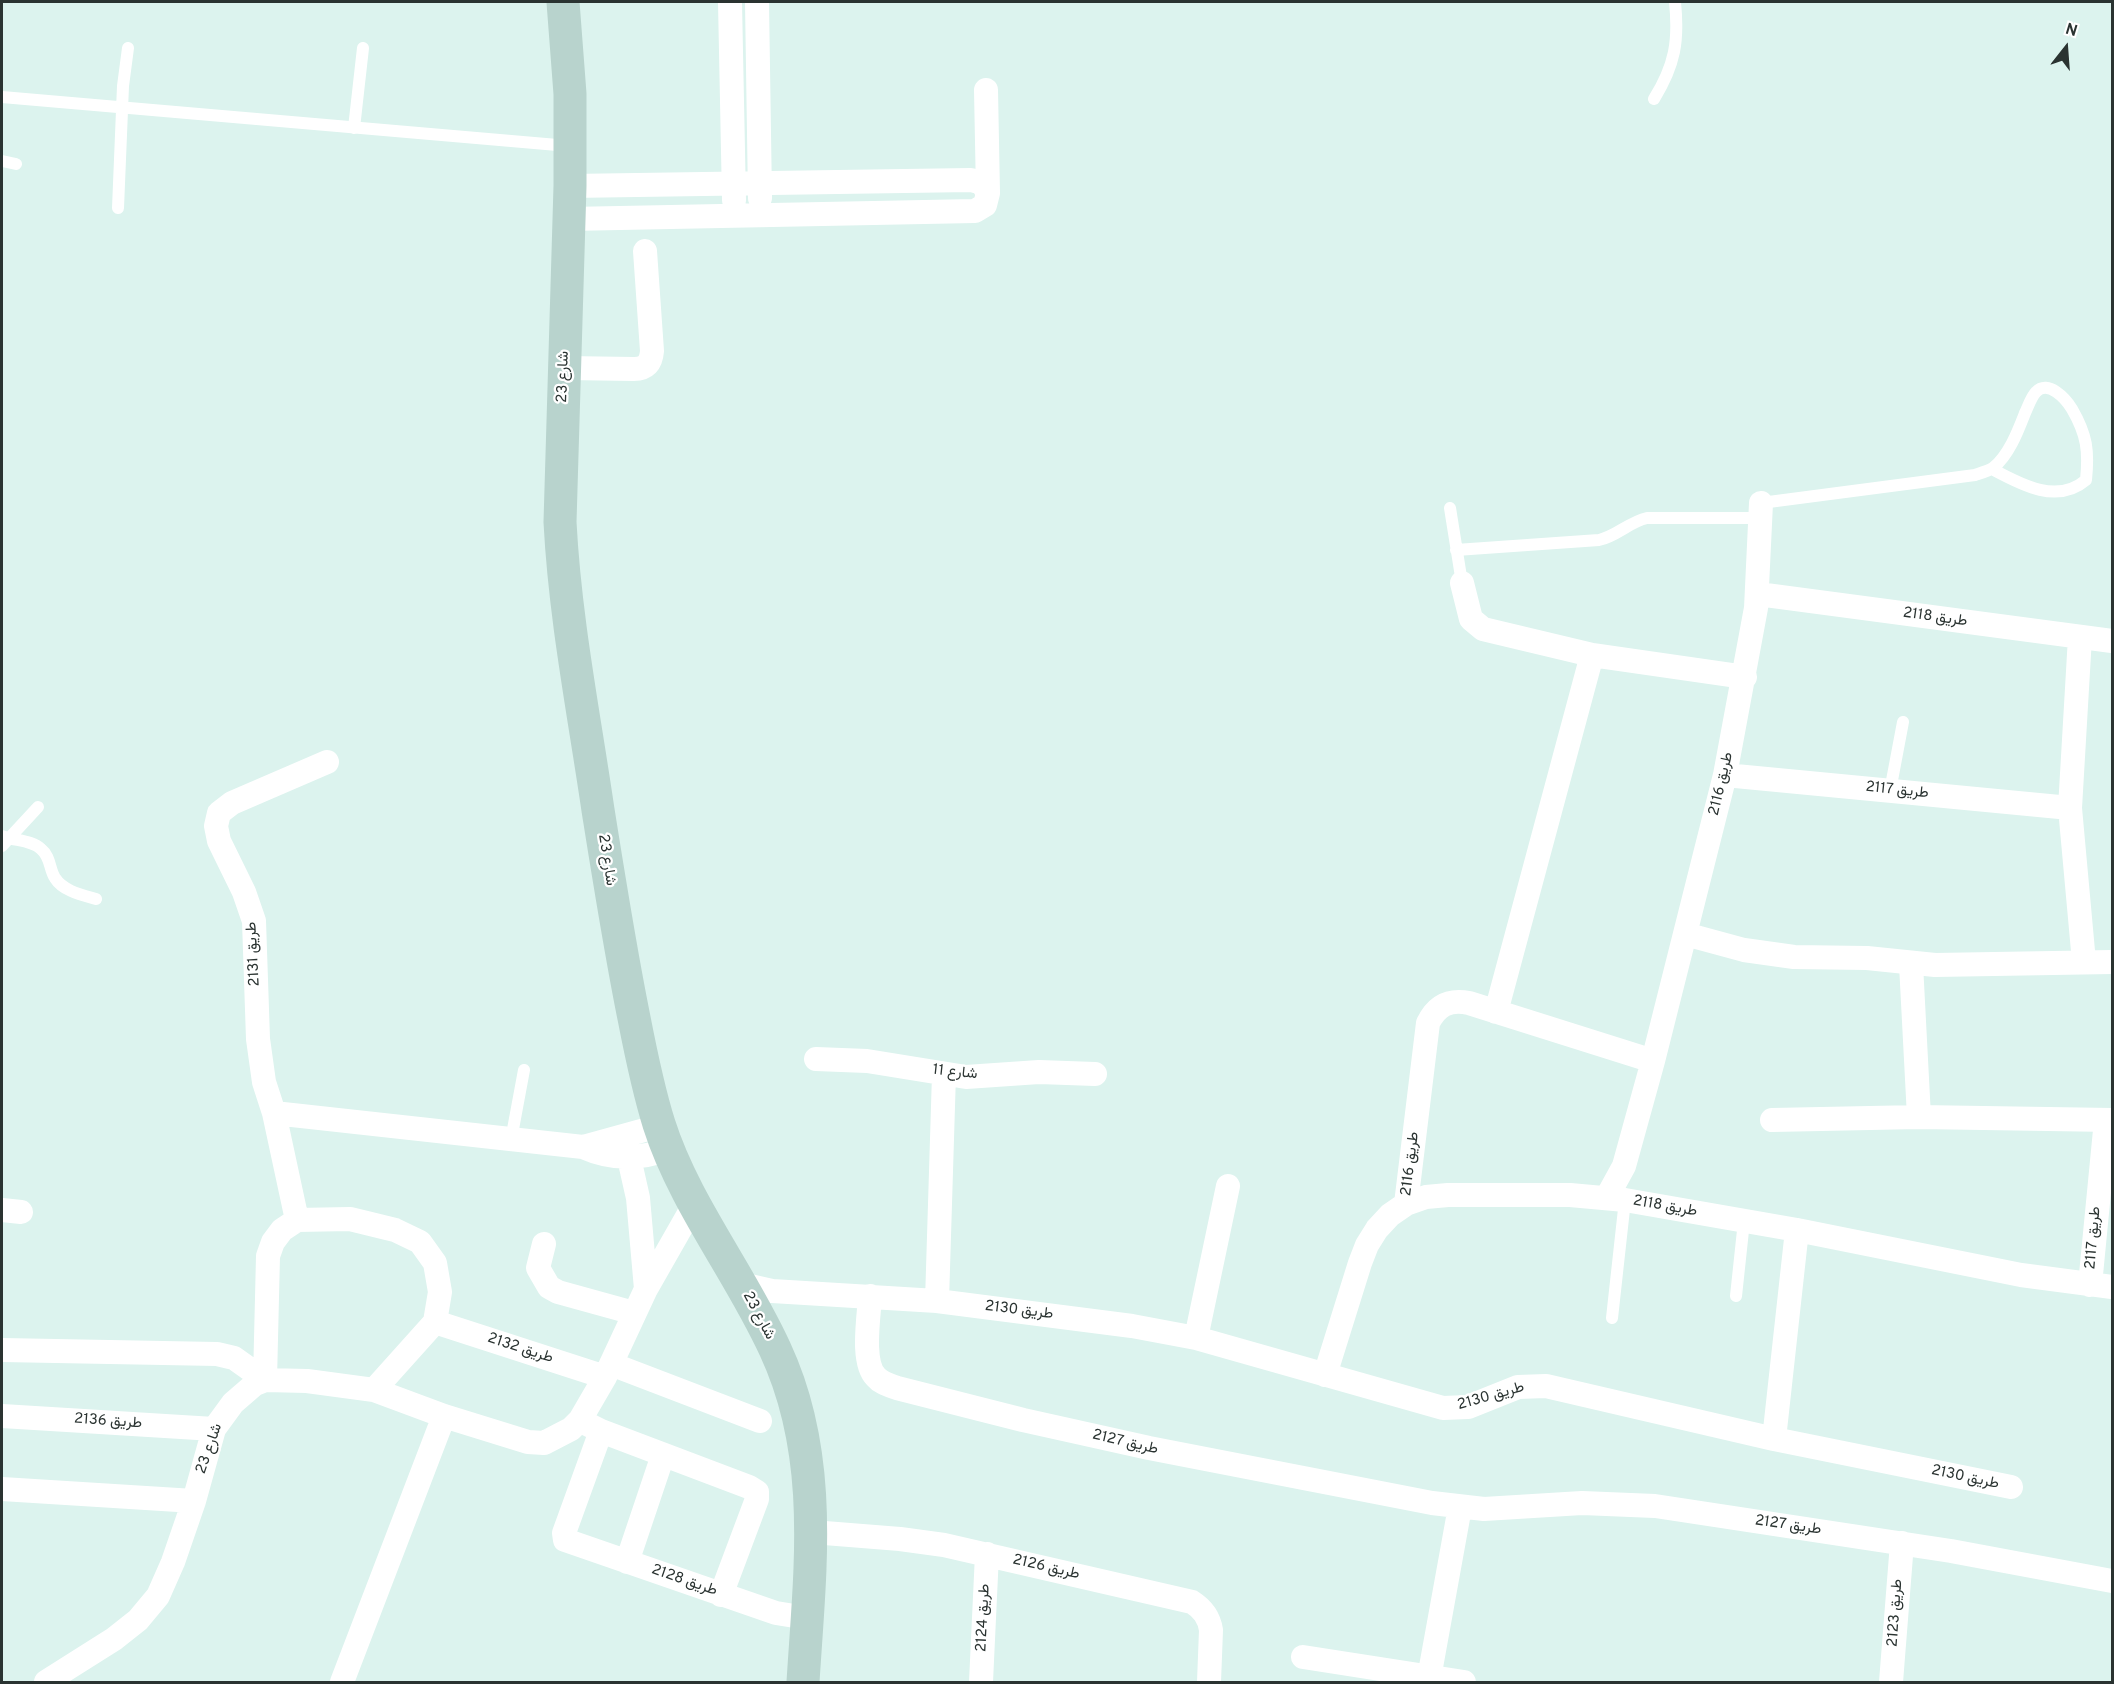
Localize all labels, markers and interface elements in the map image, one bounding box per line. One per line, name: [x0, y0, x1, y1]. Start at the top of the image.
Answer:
north arrow: [2036, 18, 2096, 78]
text: N: [2063, 20, 2080, 42]
street label: شارع 23: [554, 351, 574, 403]
street label: طريق 2118: [1902, 605, 1968, 631]
street label: طريق 2116: [1706, 750, 1738, 818]
street label: طريق 2117: [1864, 779, 1930, 803]
street label: شارع 23: [593, 833, 619, 887]
street label: طريق 2131: [243, 921, 265, 987]
street label: شارع 11: [932, 1062, 978, 1084]
street label: طريق 2116: [1398, 1131, 1424, 1197]
street label: طريق 2118: [1631, 1193, 1699, 1221]
street label: طريق 2117: [2082, 1206, 2106, 1270]
street label: شارع 23: [738, 1289, 778, 1343]
street label: طريق 2130: [984, 1298, 1054, 1324]
street label: طريق 2132: [485, 1330, 555, 1368]
street label: طريق 2130: [1456, 1379, 1526, 1415]
street label: طريق 2136: [73, 1411, 143, 1433]
street label: شارع 23: [193, 1422, 227, 1476]
street label: طريق 2127: [1090, 1427, 1160, 1459]
street label: طريق 2130: [1930, 1462, 2000, 1494]
street label: طريق 2127: [1754, 1512, 1822, 1540]
street label: طريق 2126: [1011, 1552, 1081, 1584]
street label: طريق 2128: [649, 1561, 719, 1601]
street label: طريق 2123: [1885, 1578, 1907, 1648]
street label: طريق 2124: [973, 1583, 995, 1653]

